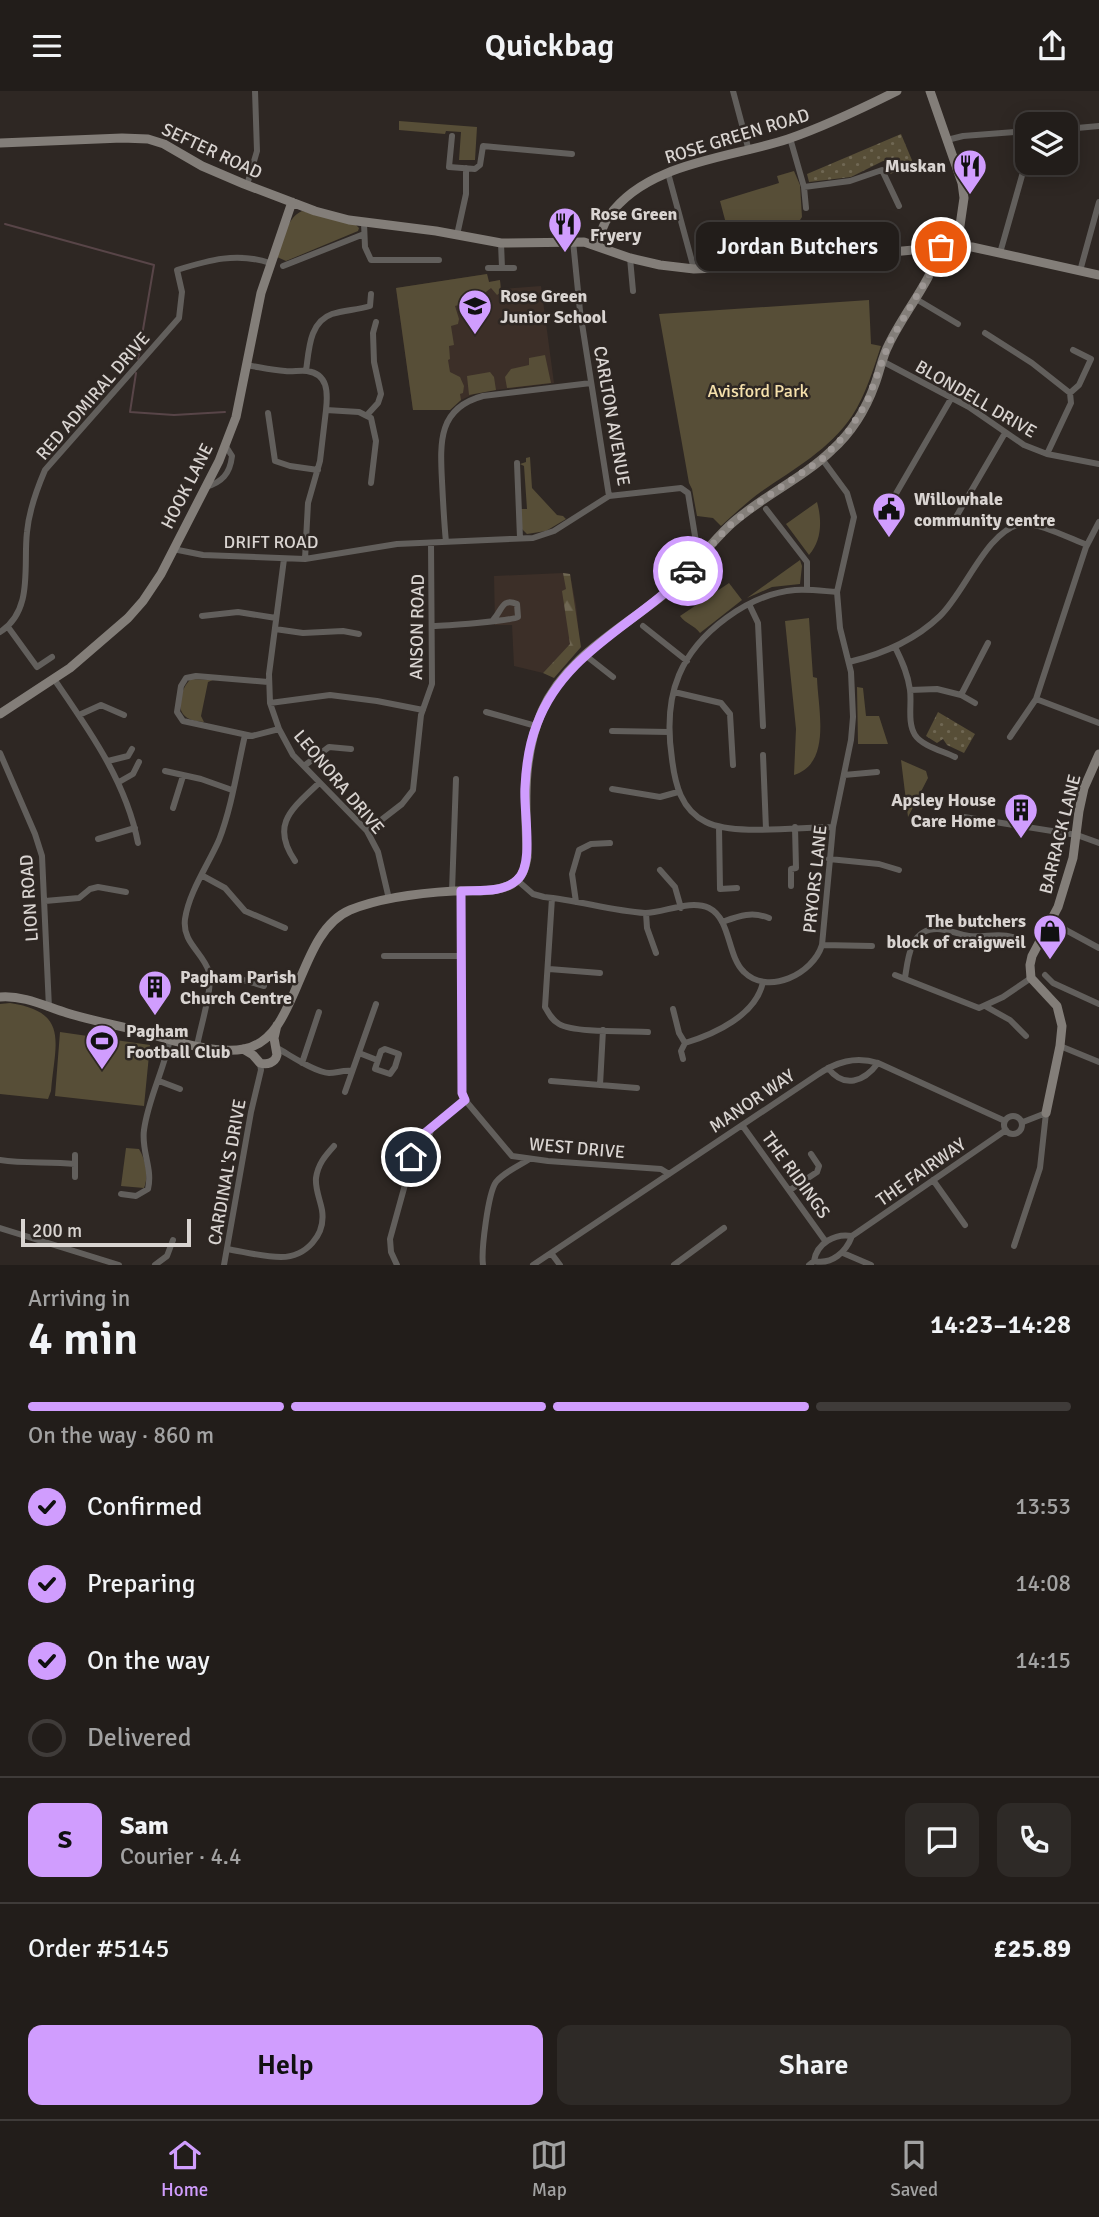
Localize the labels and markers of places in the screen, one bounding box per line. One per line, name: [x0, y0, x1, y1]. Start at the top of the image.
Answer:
restaurant icon: Muskan: [951, 147, 989, 196]
place label: Muskan: [885, 155, 946, 177]
place label: Rose Green Fryery: [590, 203, 678, 246]
restaurant icon: Rose Green Fryery: [546, 205, 584, 254]
pin: [911, 217, 971, 277]
callout: Jordan Butchers: [696, 223, 899, 271]
place label: Rose Green Junior School: [500, 285, 607, 328]
school or university icon: Rose Green Junior School: [456, 287, 494, 336]
place label: Willowhale community centre: [914, 488, 1056, 531]
public building icon: Willowhale community centre: [870, 490, 908, 539]
place label: Apsley House Care Home: [891, 789, 996, 832]
building icon: Apsley House Care Home: [1002, 791, 1040, 840]
place label: The butchers block of craigweil: [887, 910, 1026, 953]
shop icon: The butchers block of craigweil: [1031, 912, 1069, 961]
place label: Pagham Parish Church Centre: [180, 966, 297, 1009]
building icon: Pagham Parish Church Centre: [136, 968, 174, 1017]
place label: Pagham Football Club: [126, 1020, 231, 1063]
sports icon: Pagham Football Club: [83, 1022, 121, 1071]
pin: [381, 1127, 441, 1187]

